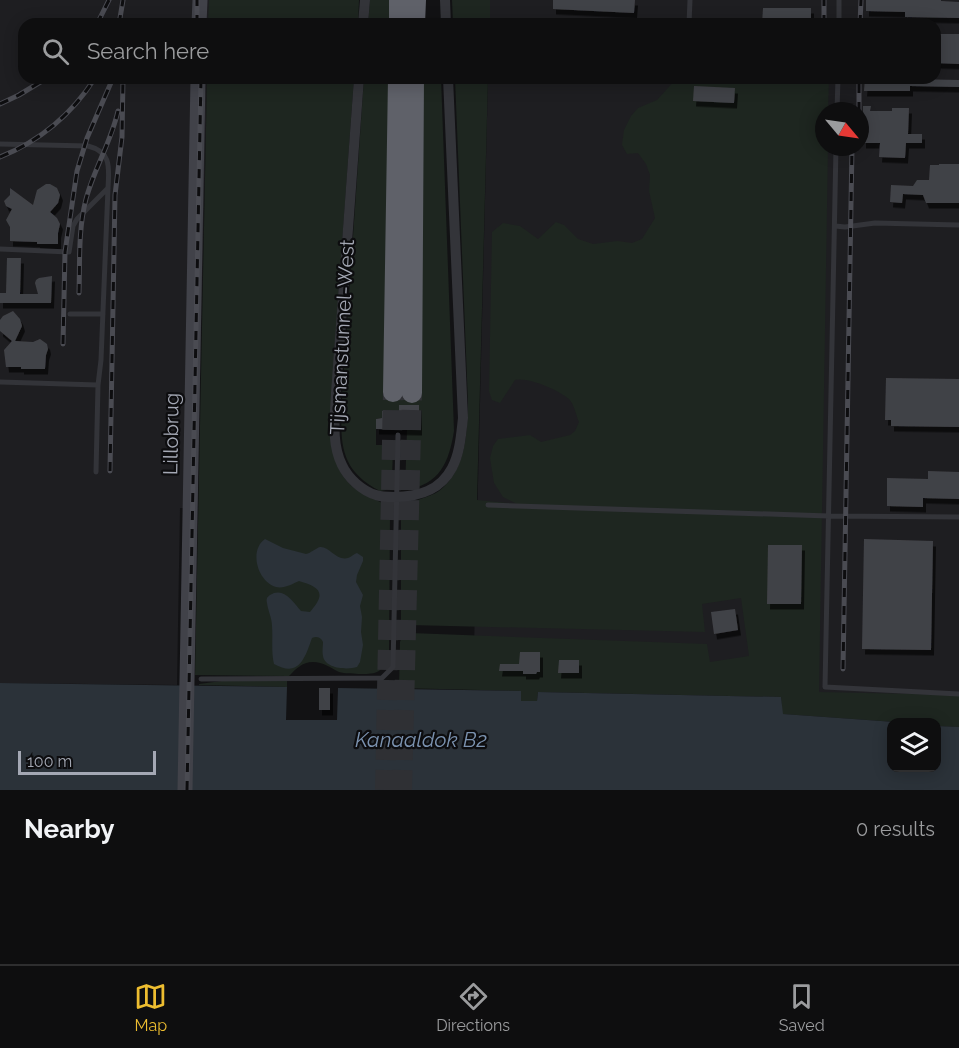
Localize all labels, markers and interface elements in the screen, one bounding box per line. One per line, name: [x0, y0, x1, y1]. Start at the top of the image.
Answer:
search box: [18, 18, 941, 84]
icon: search: [39, 35, 72, 68]
text: Search here: [87, 38, 209, 64]
north arrow: [815, 102, 869, 156]
street label: Tijsmanstunnel-West: [325, 238, 359, 435]
street label: Lillobrug: [158, 393, 184, 475]
map controls: [887, 718, 941, 772]
button: layers: [887, 718, 941, 772]
water label: Kanaaldok B2: [355, 727, 488, 752]
scale bar: [18, 748, 156, 776]
text: 100 m: [27, 752, 72, 771]
text: Nearby: [24, 814, 114, 844]
text: 0 results: [856, 817, 935, 841]
tab: Map: [134, 980, 167, 1035]
tab: Directions: [436, 980, 510, 1035]
tab: Saved: [779, 980, 825, 1035]

